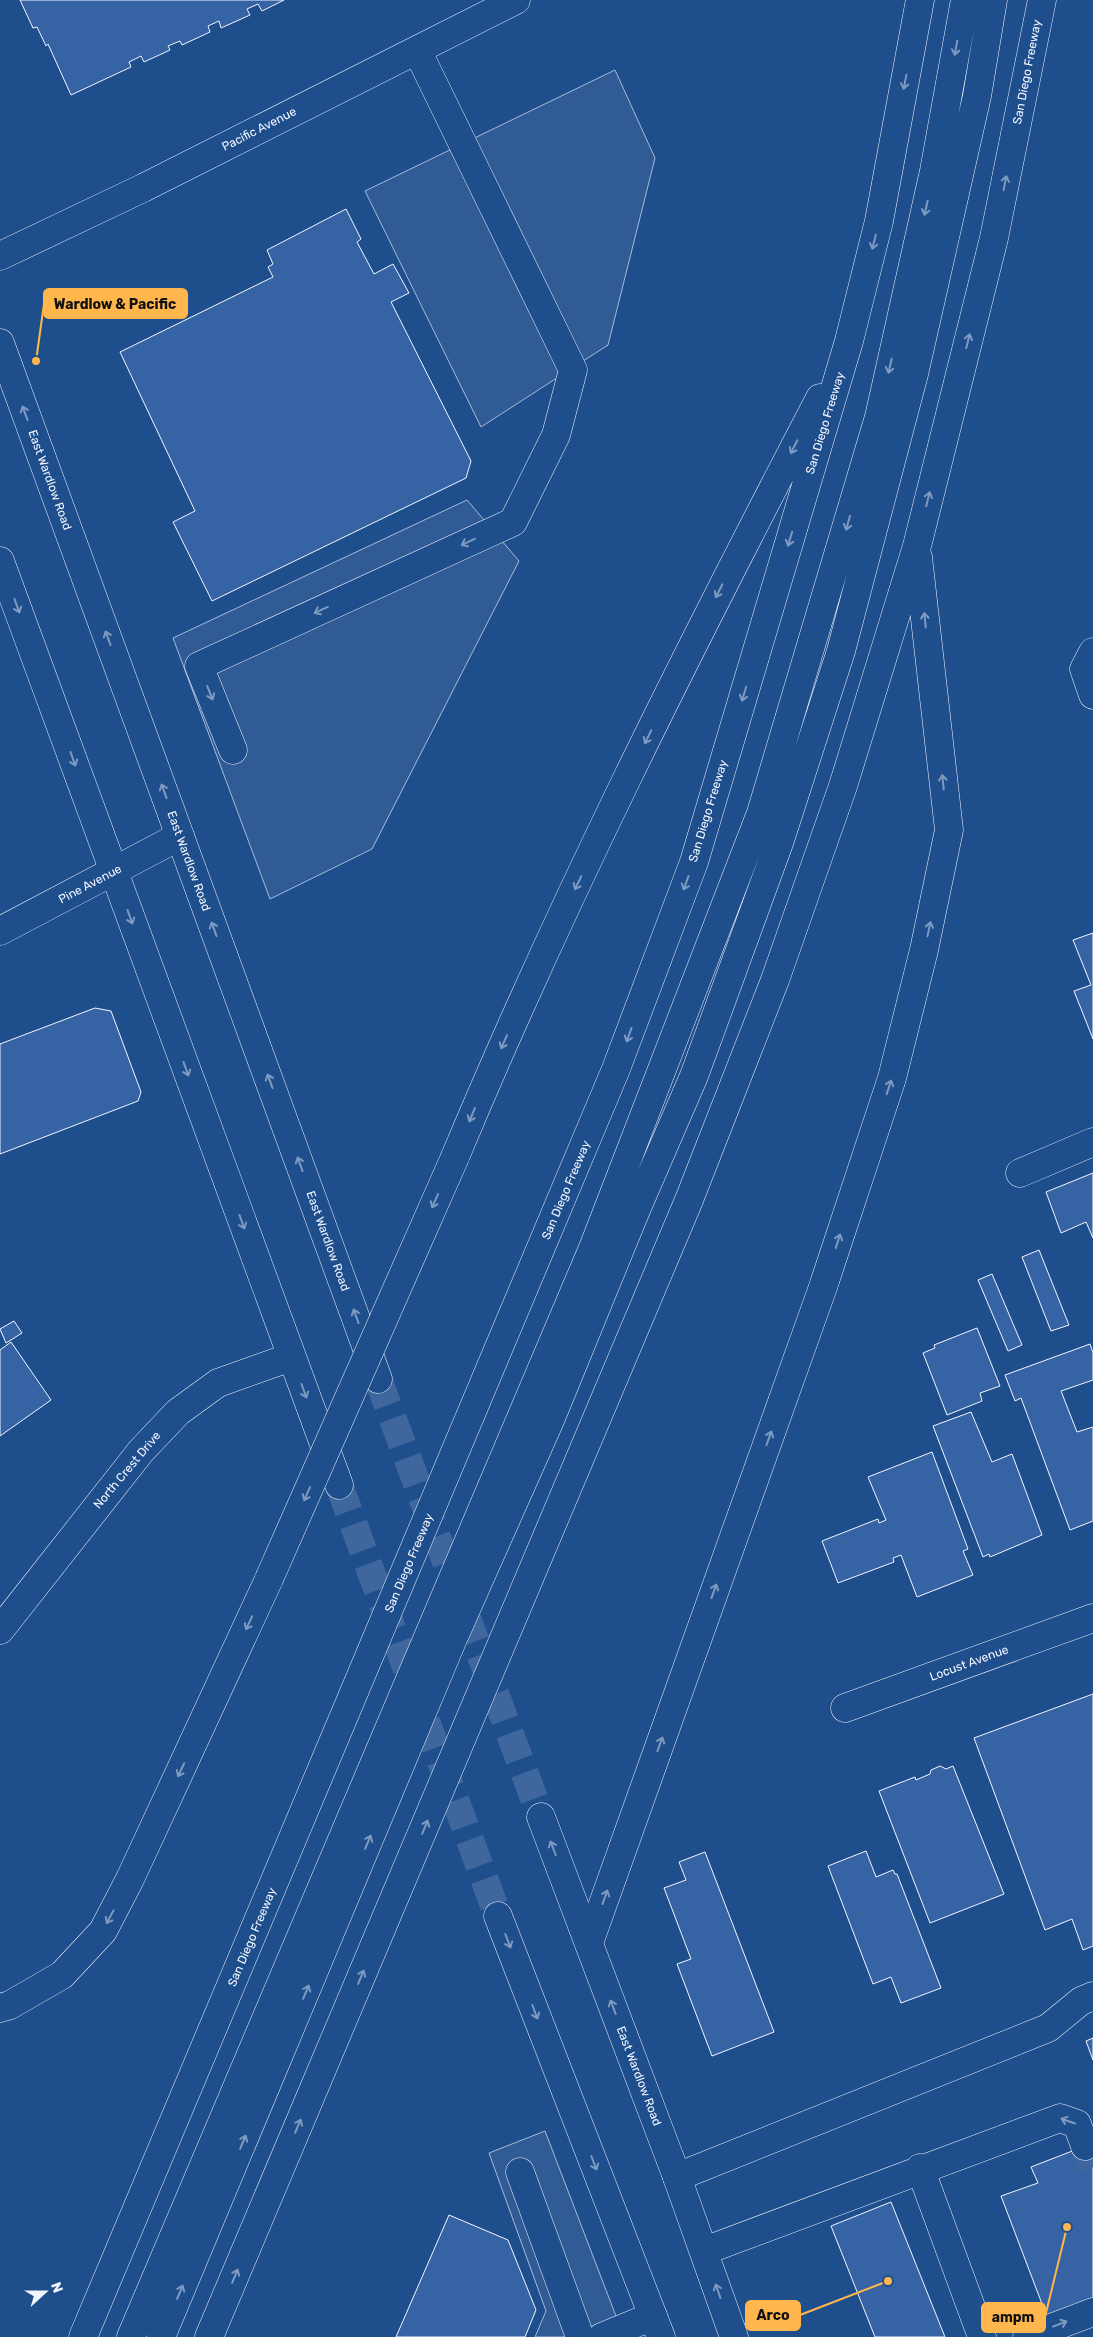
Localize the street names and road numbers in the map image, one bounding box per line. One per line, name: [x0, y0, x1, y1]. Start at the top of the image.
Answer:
street label: San Diego Freeway: [1010, 18, 1044, 126]
street label: Pacific Avenue: [219, 104, 299, 154]
street label: San Diego Freeway: [803, 370, 847, 476]
street label: East Wardlow Road: [25, 428, 75, 532]
street label: San Diego Freeway: [686, 758, 730, 864]
street label: East Wardlow Road: [164, 809, 214, 913]
street label: Pine Avenue: [56, 861, 124, 906]
street label: San Diego Freeway: [539, 1138, 593, 1242]
street label: East Wardlow Road: [303, 1189, 353, 1293]
street label: North Crest Drive: [91, 1428, 164, 1511]
street label: San Diego Freeway: [382, 1511, 436, 1615]
street label: Locust Avenue: [928, 1642, 1011, 1684]
street label: San Diego Freeway: [225, 1885, 279, 1989]
street label: East Wardlow Road: [614, 2024, 664, 2128]

